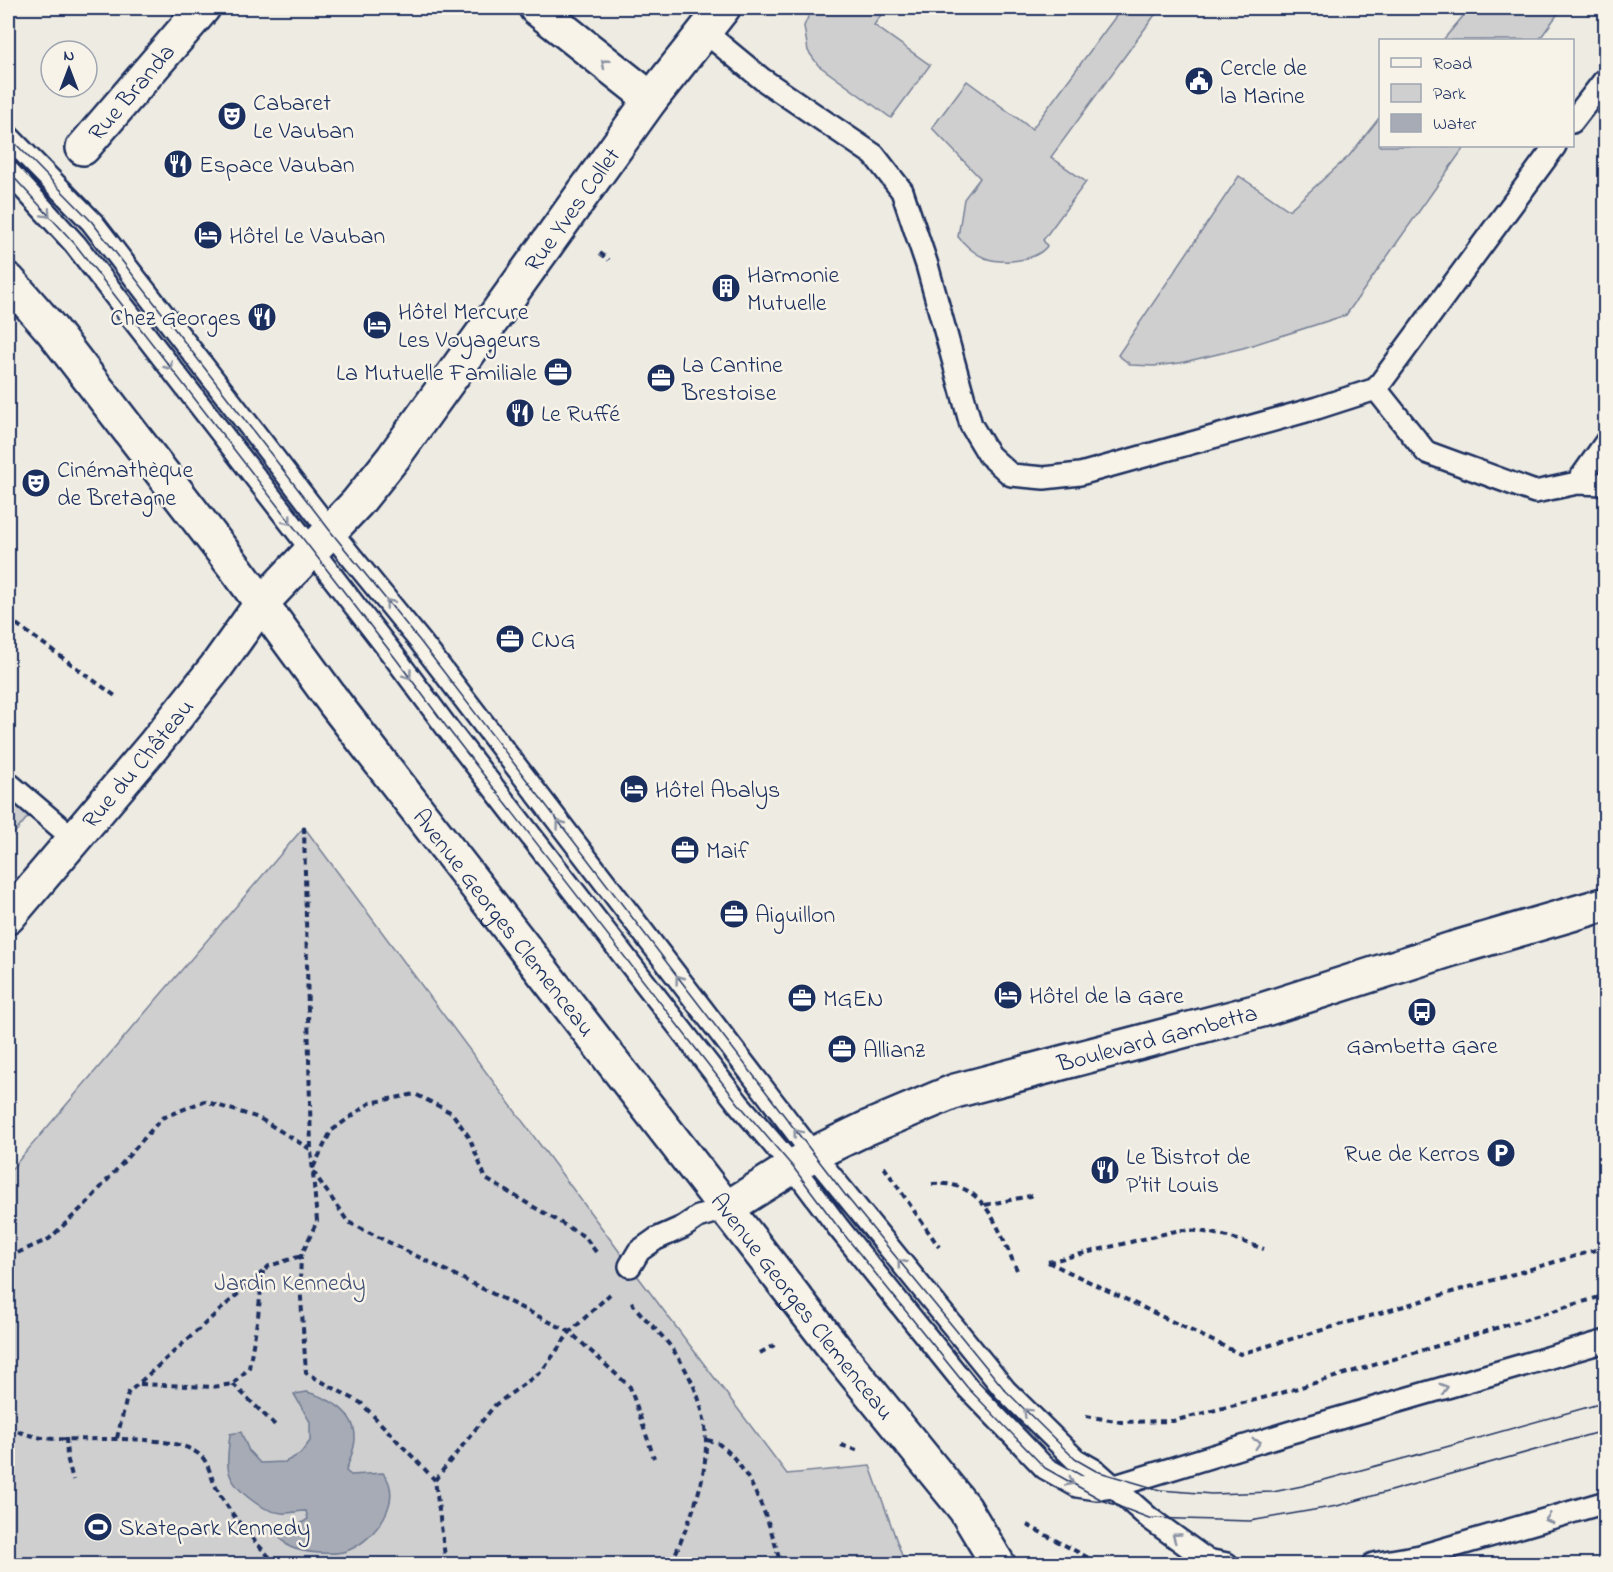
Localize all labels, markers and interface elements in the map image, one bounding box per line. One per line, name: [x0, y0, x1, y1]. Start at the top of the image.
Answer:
street label: Rue Branda: [81, 37, 185, 150]
north arrow: [39, 39, 99, 99]
legend: [1379, 39, 1574, 147]
text: N: [64, 44, 75, 68]
place label: Cercle de la Marine: [1220, 52, 1307, 115]
text: Road: [1433, 52, 1472, 78]
one-way arrow: [601, 59, 612, 70]
public building icon: Cercle de la Marine: [1183, 65, 1215, 97]
text: Park: [1433, 82, 1466, 108]
place label: Cabaret Le Vauban: [253, 87, 354, 150]
theatre icon: Cabaret Le Vauban: [216, 100, 248, 132]
text: Water: [1433, 112, 1477, 138]
street label: Rue Yves Collet: [517, 141, 631, 280]
restaurant icon: Espace Vauban: [162, 148, 194, 180]
place label: Espace Vauban: [199, 149, 355, 184]
one-way arrow: [40, 207, 51, 218]
hotel icon: Hôtel Le Vauban: [192, 219, 224, 251]
place label: Hôtel Le Vauban: [229, 220, 385, 255]
place label: Harmonie Mutuelle: [747, 259, 840, 322]
building icon: Harmonie Mutuelle: [710, 272, 742, 304]
place label: Hôtel Mercure Les Voyageurs: [398, 296, 541, 360]
restaurant icon: Chez Georges: [246, 301, 278, 333]
place label: Chez Georges: [110, 302, 241, 337]
hotel icon: Hôtel Mercure Les Voyageurs: [361, 309, 393, 341]
place label: La Cantine Brestoise: [681, 349, 783, 412]
office icon: La Mutuelle Familiale: [542, 356, 574, 388]
place label: La Mutuelle Familiale: [336, 357, 537, 392]
one-way arrow: [162, 360, 173, 371]
office icon: La Cantine Brestoise: [645, 362, 677, 394]
restaurant icon: Le Ruffé: [504, 397, 536, 429]
place label: Le Ruffé: [541, 398, 620, 433]
place label: Cinémathèque de Bretagne: [57, 454, 194, 517]
theatre icon: Cinémathèque de Bretagne: [20, 467, 52, 499]
one-way arrow: [280, 514, 291, 525]
one-way arrow: [386, 599, 397, 610]
office icon: CNG: [494, 623, 526, 655]
place label: CNG: [531, 624, 575, 659]
one-way arrow: [400, 668, 411, 679]
street label: Rue du Château: [75, 692, 204, 838]
hotel icon: Hôtel Abalys: [618, 773, 650, 805]
place label: Hôtel Abalys: [655, 774, 780, 810]
street label: Avenue Georges Clemenceau: [403, 802, 602, 1046]
one-way arrow: [556, 819, 567, 830]
office icon: Maif: [669, 834, 701, 866]
place label: Maif: [706, 835, 750, 870]
office icon: Aiguillon: [718, 898, 750, 930]
place label: Aiguillon: [755, 899, 835, 934]
one-way arrow: [675, 974, 686, 985]
hotel icon: Hôtel de la Gare: [992, 979, 1024, 1011]
place label: Hôtel de la Gare: [1029, 980, 1184, 1015]
office icon: MGEN: [786, 982, 818, 1014]
place label: MGEN: [823, 983, 883, 1018]
bus stop icon: Gambetta Gare: [1406, 996, 1438, 1028]
street label: Boulevard Gambetta: [1053, 997, 1262, 1083]
place label: Gambetta Gare: [1346, 1030, 1498, 1065]
office icon: Allianz: [826, 1033, 858, 1065]
place label: Allianz: [863, 1034, 926, 1069]
one-way arrow: [794, 1129, 805, 1140]
parking icon: Rue de Kerros: [1485, 1137, 1517, 1169]
place label: Rue de Kerros: [1344, 1138, 1480, 1173]
place label: Le Bistrot de P’tit Louis: [1126, 1141, 1251, 1204]
restaurant icon: Le Bistrot de P’tit Louis: [1089, 1154, 1121, 1186]
street label: Avenue Georges Clemenceau: [700, 1186, 901, 1429]
one-way arrow: [898, 1259, 909, 1270]
park label: Jardin Kennedy: [214, 1267, 366, 1303]
one-way arrow: [1438, 1383, 1449, 1395]
one-way arrow: [1024, 1408, 1034, 1419]
one-way arrow: [1251, 1438, 1262, 1450]
one-way arrow: [1064, 1474, 1075, 1486]
sports icon: Skatepark Kennedy: [82, 1511, 114, 1543]
place label: Skatepark Kennedy: [119, 1512, 310, 1548]
one-way arrow: [1544, 1512, 1555, 1524]
one-way arrow: [1172, 1533, 1183, 1544]

